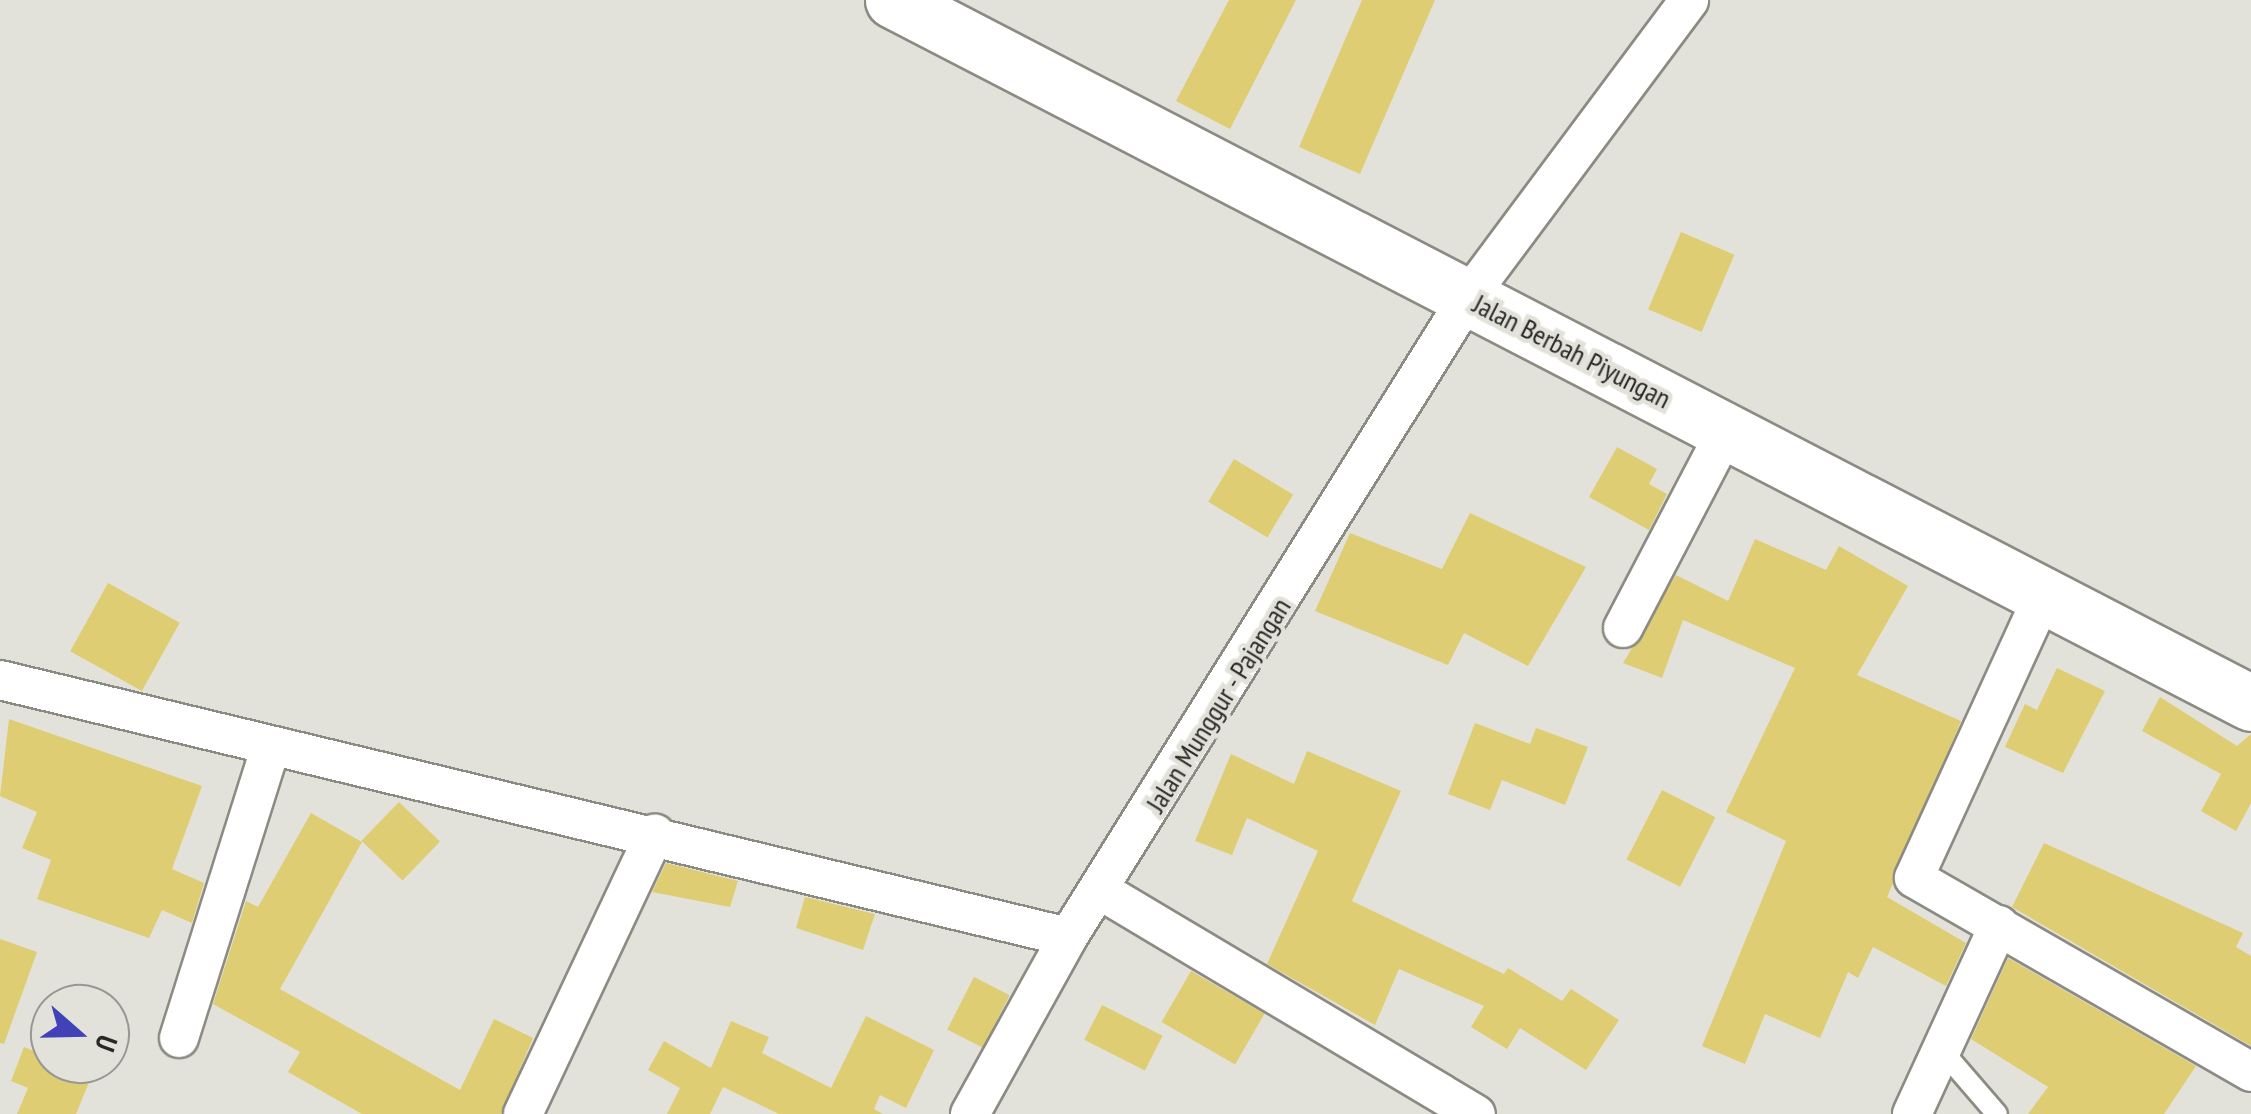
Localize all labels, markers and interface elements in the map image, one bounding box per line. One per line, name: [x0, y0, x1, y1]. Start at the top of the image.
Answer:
street label: Jalan Berbah Piyungan: [1468, 287, 1676, 415]
street label: Jalan Munggur - Pajangan: [1138, 591, 1298, 819]
north arrow: [30, 984, 130, 1084]
text: U: [87, 1031, 127, 1057]

